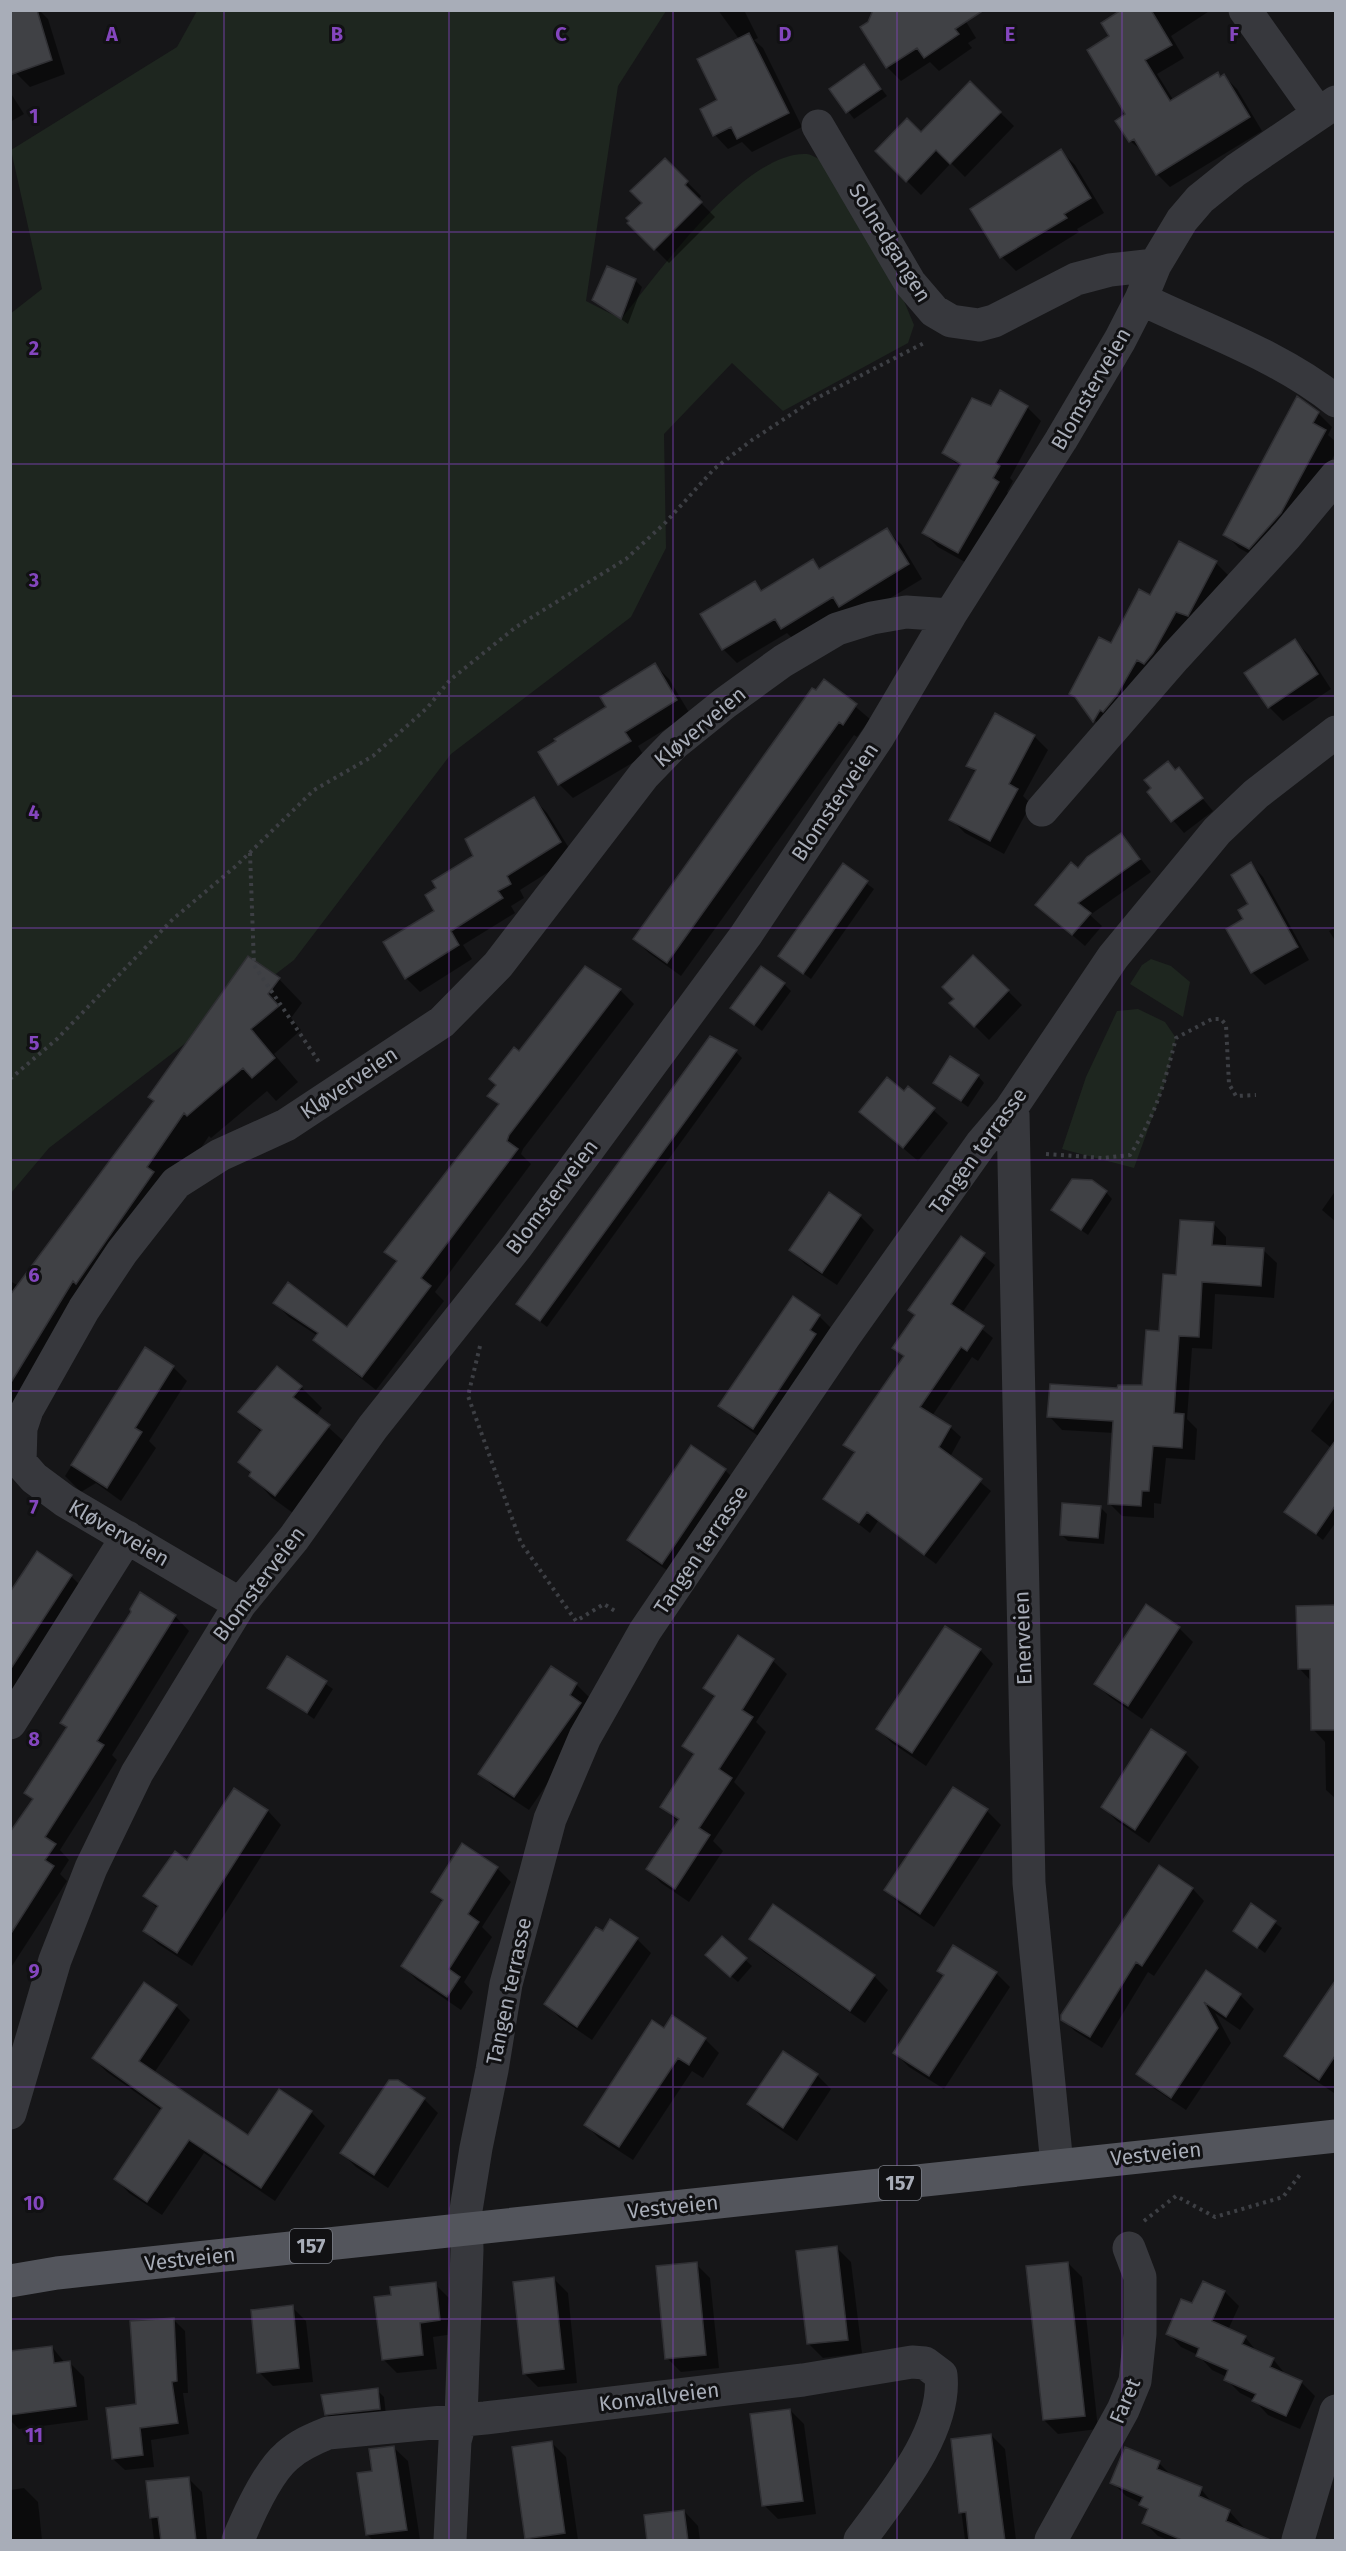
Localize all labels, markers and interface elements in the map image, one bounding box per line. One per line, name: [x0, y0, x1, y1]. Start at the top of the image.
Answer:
text: A: [105, 22, 119, 46]
text: B: [331, 22, 343, 46]
text: C: [555, 22, 567, 46]
text: D: [778, 22, 792, 46]
text: E: [1005, 22, 1015, 46]
text: F: [1229, 22, 1239, 46]
text: 1: [29, 104, 39, 128]
street label: Solnedgangen: [843, 179, 937, 307]
street label: Blomsterveien: [1045, 323, 1137, 455]
text: 2: [29, 336, 39, 360]
text: 3: [28, 568, 39, 592]
street label: Kløverveien: [649, 681, 751, 773]
street label: Blomsterveien: [786, 738, 884, 866]
text: 4: [28, 800, 40, 824]
text: 5: [29, 1031, 40, 1055]
street label: Kløverveien: [295, 1041, 403, 1125]
street label: Tangen terrasse: [923, 1083, 1033, 1219]
street label: Blomsterveien: [500, 1134, 604, 1260]
text: 6: [28, 1263, 40, 1287]
street label: Tangen terrasse: [648, 1481, 754, 1619]
street label: Kløverveien: [64, 1494, 174, 1572]
text: 7: [29, 1495, 39, 1519]
street label: Blomsterveien: [207, 1521, 311, 1647]
street label: Enerveien: [1008, 1590, 1038, 1686]
text: 8: [28, 1727, 40, 1751]
street label: Tangen terrasse: [481, 1915, 537, 2067]
text: 9: [28, 1959, 40, 1983]
street label: Vestveien: [1109, 2136, 1203, 2172]
road number: 157: [879, 2166, 921, 2200]
street label: Vestveien: [626, 2189, 720, 2225]
text: 10: [24, 2191, 44, 2215]
road number: 157: [290, 2229, 332, 2263]
street label: Vestveien: [143, 2241, 237, 2277]
street label: Faret: [1104, 2374, 1146, 2428]
street label: Konvallveien: [597, 2377, 721, 2417]
text: 11: [25, 2423, 43, 2447]

